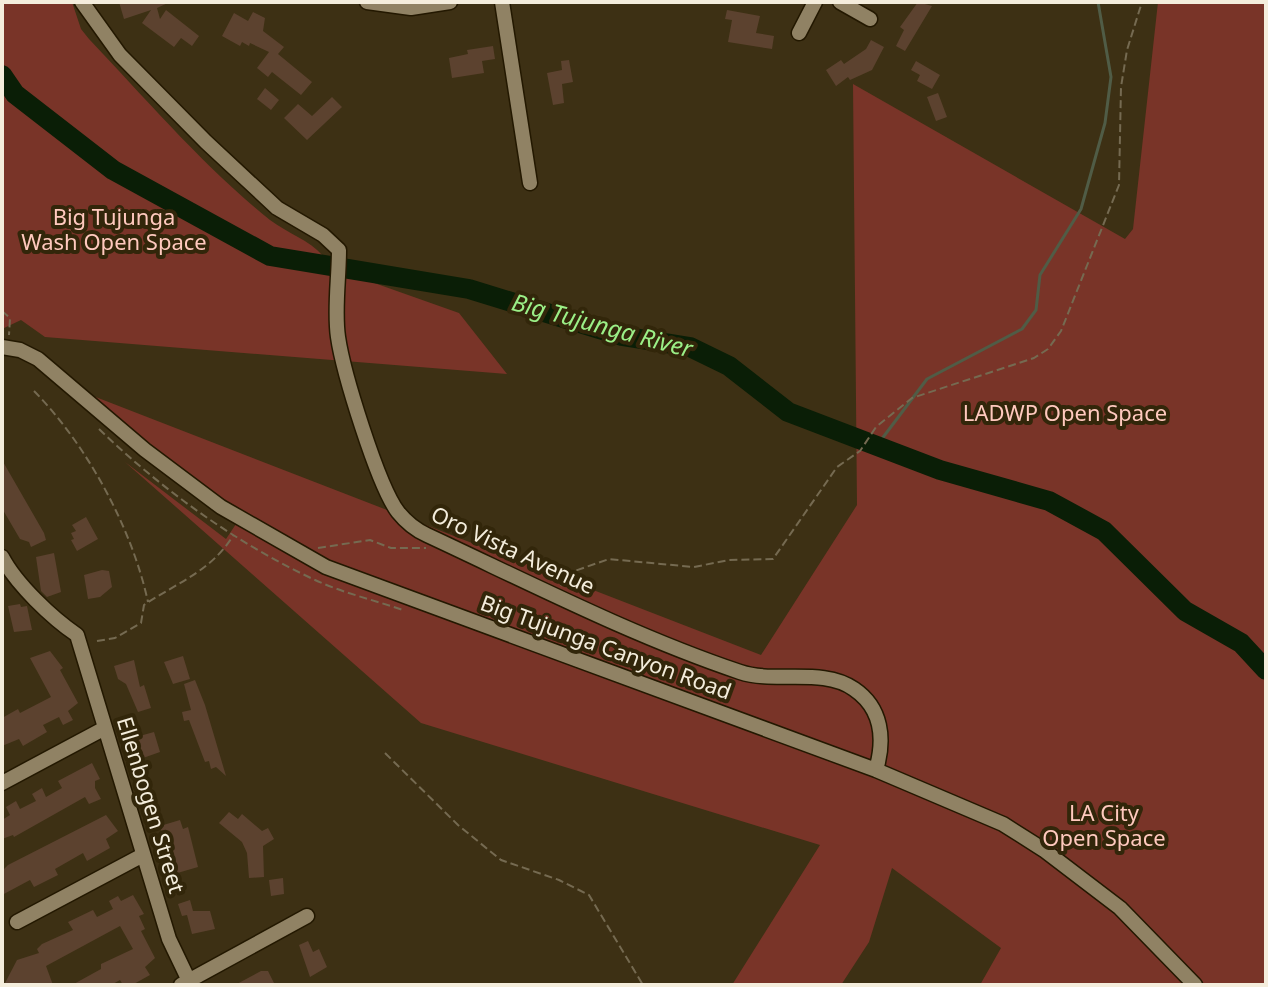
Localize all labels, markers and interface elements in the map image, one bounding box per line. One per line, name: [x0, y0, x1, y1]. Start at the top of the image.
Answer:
park label: Big Tujunga Wash Open Space: [21, 201, 207, 256]
water label: Big Tujunga River: [508, 285, 698, 365]
park label: LADWP Open Space: [963, 397, 1167, 427]
street label: Oro Vista Avenue: [427, 498, 600, 600]
street label: Big Tujunga Canyon Road: [477, 587, 736, 705]
street label: Ellenbogen Street: [111, 713, 193, 897]
park label: LA City Open Space: [1042, 797, 1166, 852]

